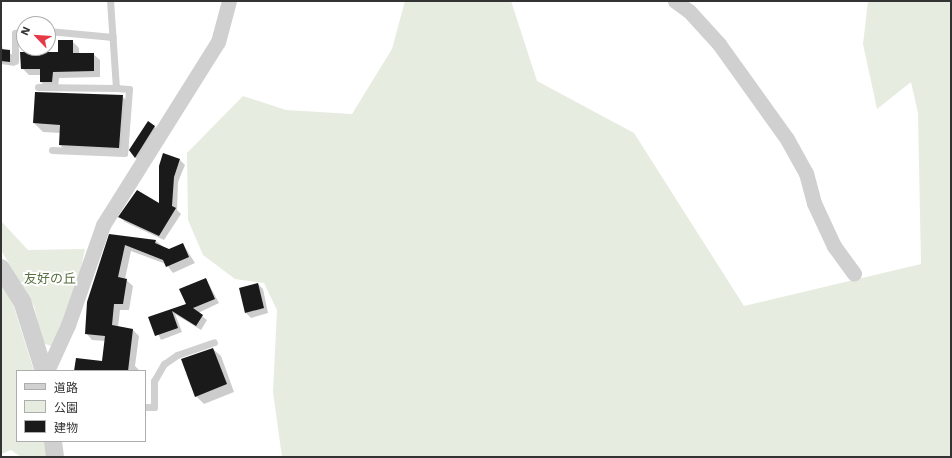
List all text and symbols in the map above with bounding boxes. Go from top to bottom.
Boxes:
north arrow [16,16,56,56]
text: N [18,25,33,38]
park label: 友好の丘 [24,271,76,287]
legend [16,370,146,442]
text: 道路 [54,381,78,395]
text: 公園 [54,401,78,415]
text: 建物 [54,421,78,435]

